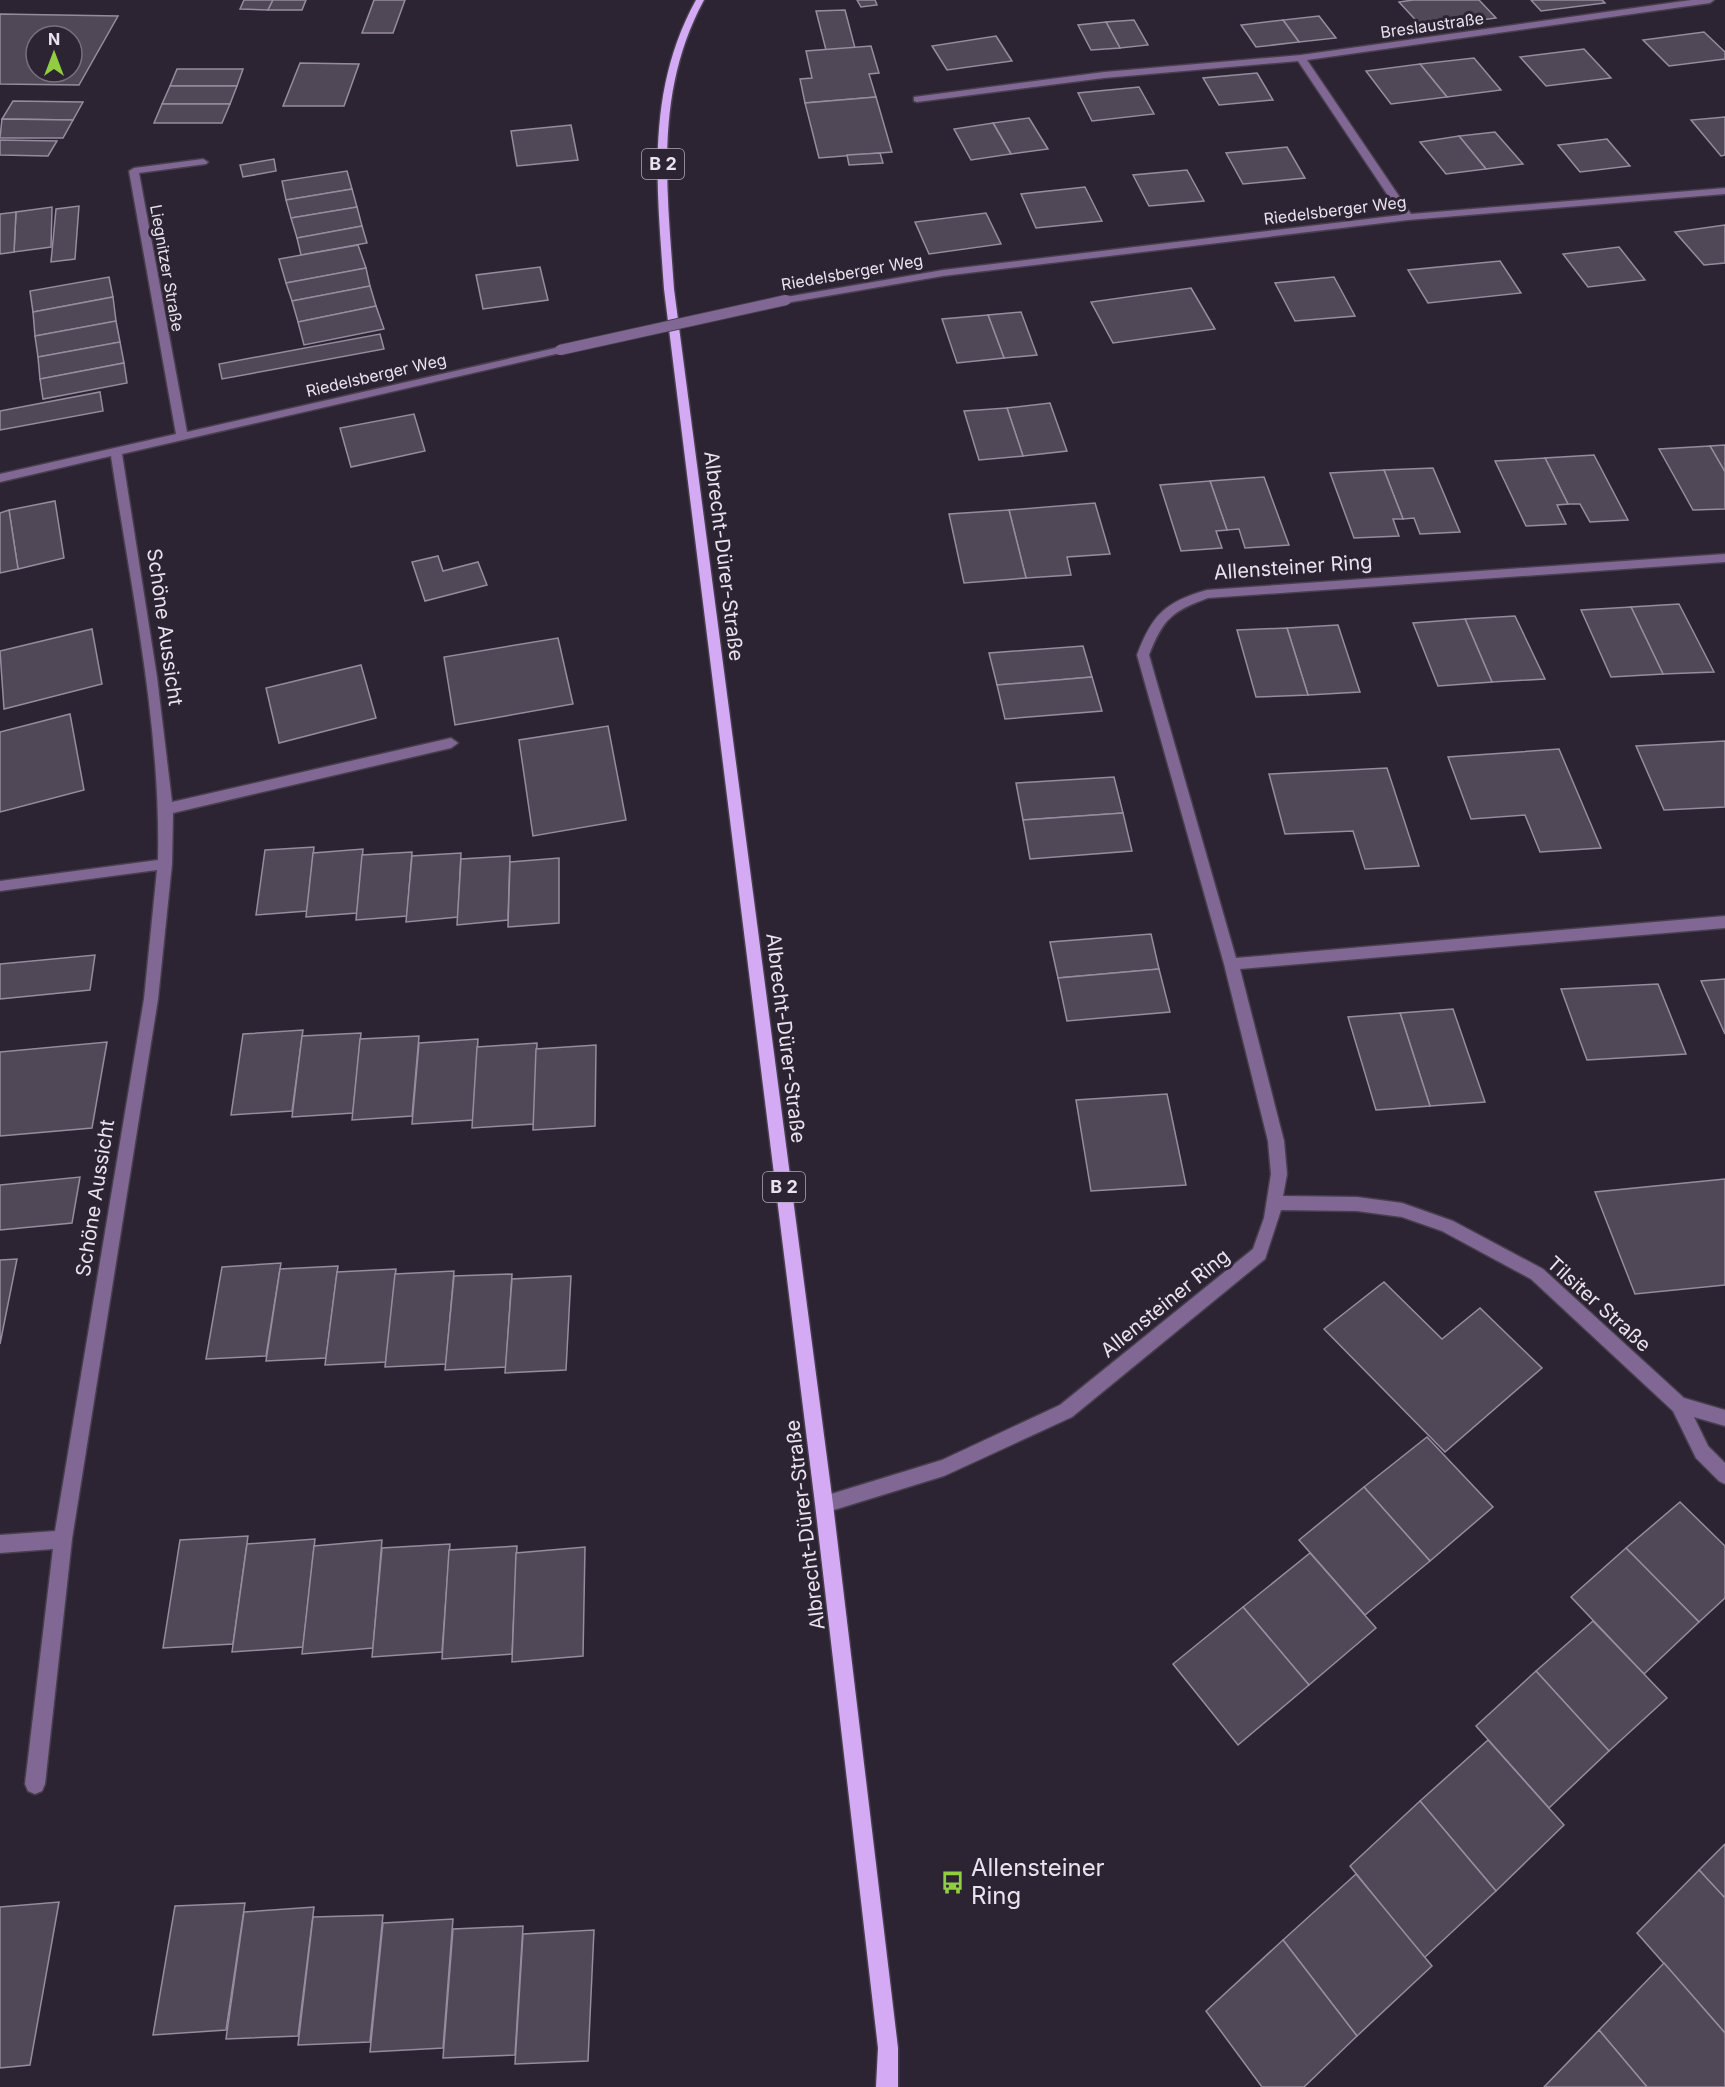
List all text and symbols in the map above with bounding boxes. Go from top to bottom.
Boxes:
street label: Breslaustraße [1379,8,1485,42]
north arrow [24,24,84,84]
text: N [48,29,60,49]
road number: B 2 [642,149,684,179]
street label: Riedelsberger Weg [1263,191,1407,229]
street label: Liegnitzer Straße [146,203,188,333]
street label: Riedelsberger Weg [780,250,924,294]
street label: Riedelsberger Weg [304,349,448,401]
street label: Albrecht-Dürer-Straße [699,450,749,662]
street label: Schöne Aussicht [142,547,188,708]
street label: Allensteiner Ring [1213,549,1373,585]
street label: Albrecht-Dürer-Straße [761,932,811,1144]
street label: Schöne Aussicht [71,1117,119,1278]
road number: B 2 [763,1172,805,1202]
street label: Allensteiner Ring [1096,1244,1234,1362]
street label: Tilsiter Straße [1542,1251,1656,1357]
street label: Albrecht-Dürer-Straße [780,1419,830,1631]
place label: Allensteiner Ring [971,1853,1105,1910]
bus stop icon: Allensteiner Ring [940,1869,966,1895]

